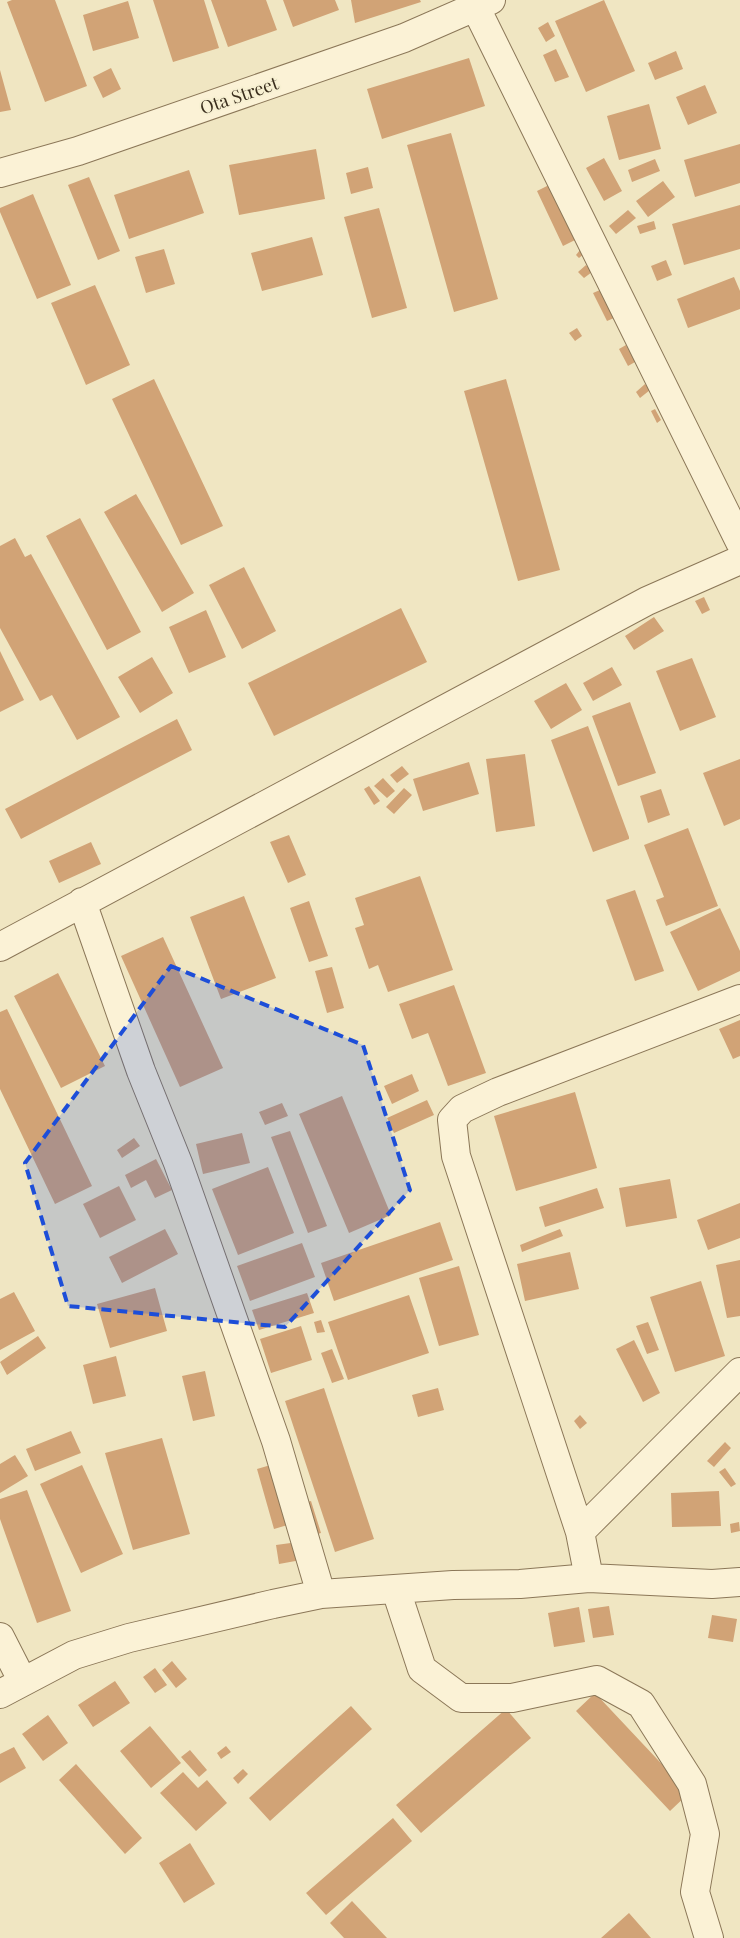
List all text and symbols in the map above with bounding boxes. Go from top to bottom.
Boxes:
street label: Ota Street [197,70,282,120]

